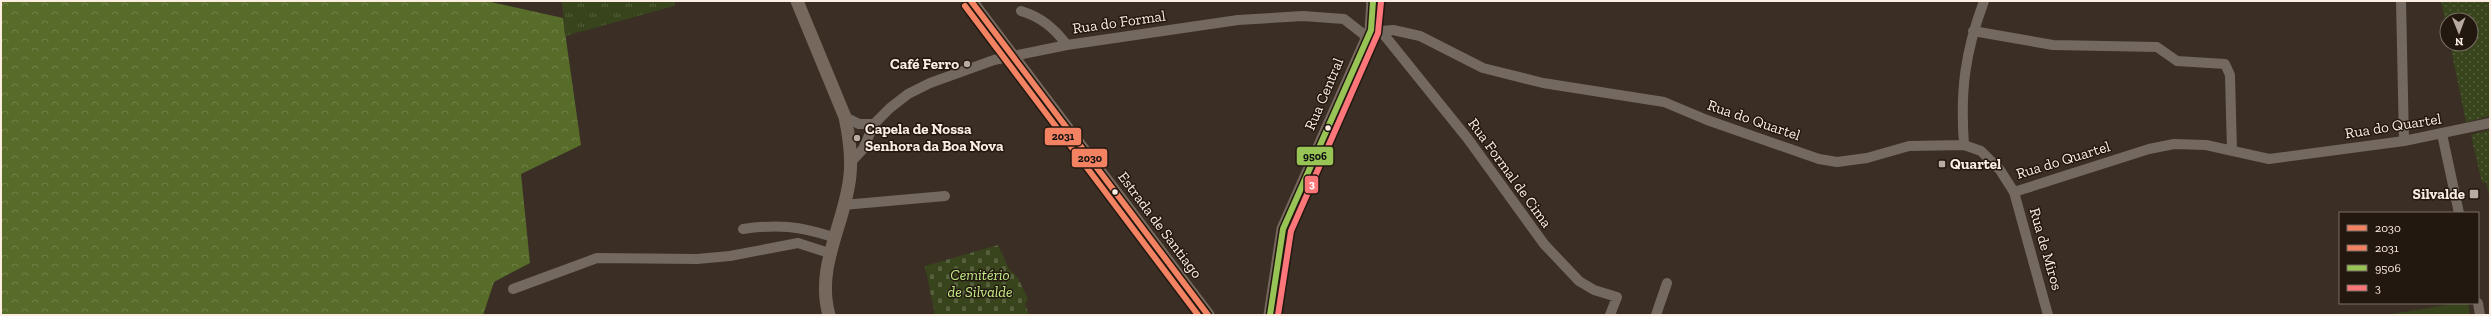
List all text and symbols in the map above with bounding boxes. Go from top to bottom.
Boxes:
street label: Rua do Formal [1071,7,1167,37]
north arrow [2439,12,2479,52]
text: N [2454,35,2463,48]
place label: Café Ferro [890,55,959,73]
street label: Rua Central [1301,55,1347,133]
marker: Café Ferro [962,59,972,69]
street label: Rua do Quartel [1705,96,1803,144]
street label: Rua do Quartel [2344,110,2442,142]
street label: Rua Formal de Cima [1464,115,1556,231]
place label: Capela de Nossa Senhora da Boa Nova [865,120,1004,155]
unlabelled marker [1323,123,1333,133]
line badge: 2031 [1044,127,1082,146]
text: 2031 [1052,130,1075,143]
marker: Capela de Nossa Senhora da Boa Nova [852,133,862,143]
street label: Rua do Quartel [2014,137,2112,183]
line badge: 9506 [1296,146,1334,166]
line badge: 2030 [1071,148,1108,168]
text: 9506 [1303,150,1327,163]
text: 2030 [1078,152,1102,165]
place label: Quartel [1950,155,2001,173]
marker: Quartel [1937,159,1947,169]
street label: Estrada de Santiago [1114,168,1206,282]
line badge: 3 [1304,175,1319,194]
text: 3 [1309,178,1315,191]
place label: Silvalde [2413,185,2465,203]
unlabelled marker [1110,187,1120,197]
marker: Silvalde [2468,188,2480,200]
street label: Rua de Miros [2026,206,2066,292]
legend [2339,212,2479,304]
text: 2030 [2375,221,2401,235]
text: 2031 [2375,241,2399,255]
text: 9506 [2375,261,2401,275]
park label: Cemitério de Silvalde [947,266,1013,301]
text: 3 [2375,281,2381,295]

